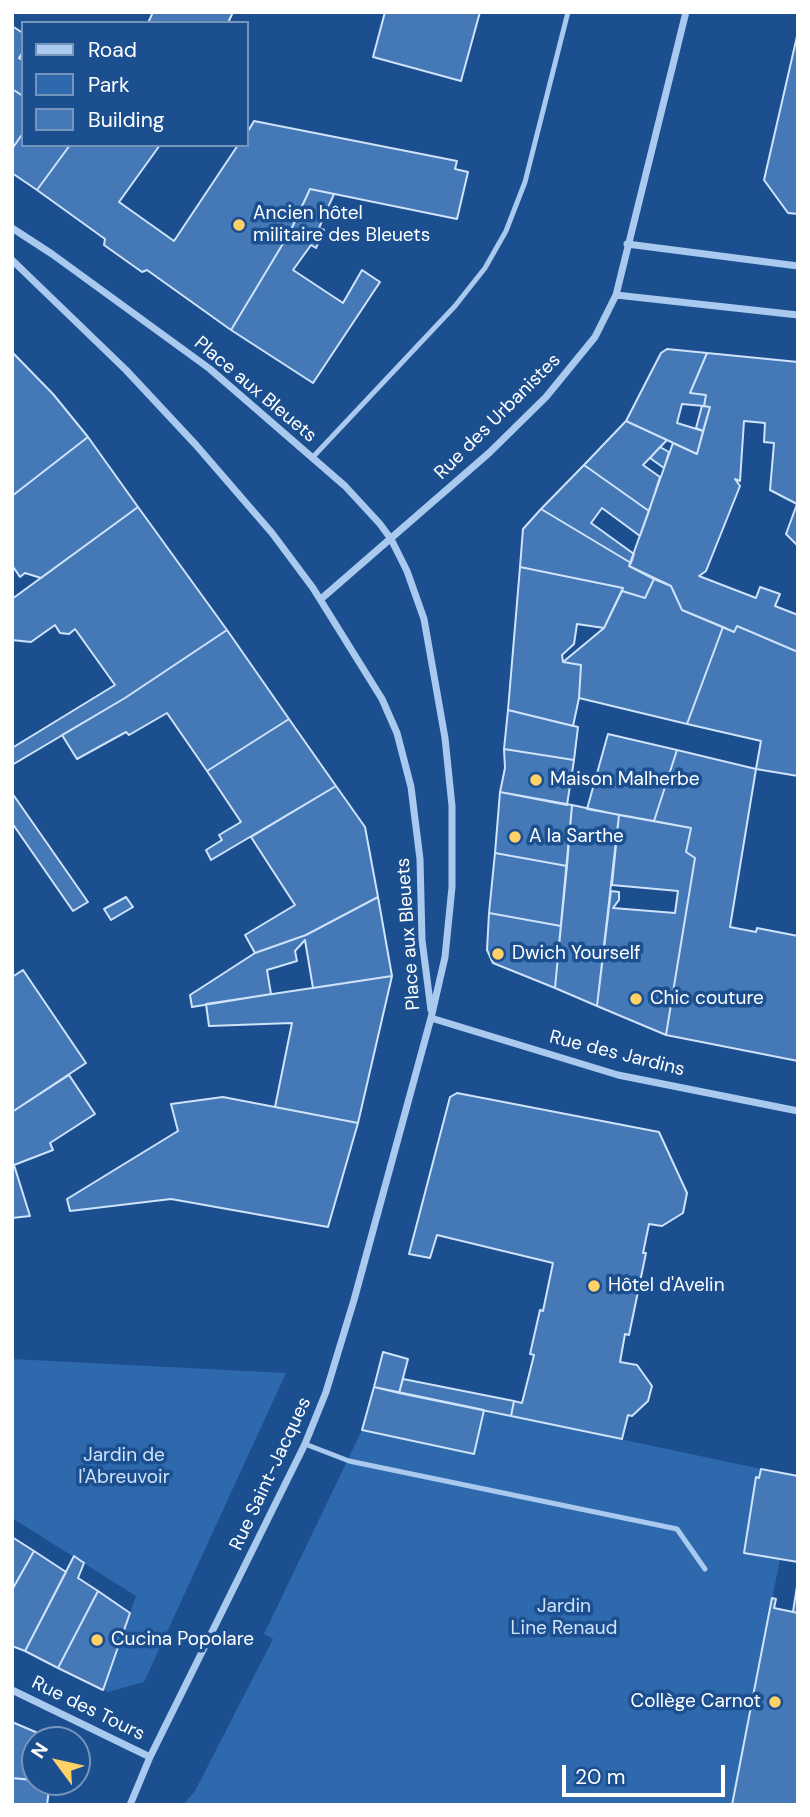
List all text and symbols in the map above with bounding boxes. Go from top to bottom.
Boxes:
legend [21,21,248,147]
text: Road [88,36,137,64]
text: Park [88,71,129,99]
text: Building [88,106,164,134]
place label: Ancien hôtel militaire des Bleuets [253,203,430,247]
marker: Ancien hôtel militaire des Bleuets [231,217,247,233]
street label: Place aux Bleuets [189,332,321,448]
street label: Rue des Urbanistes [430,349,566,485]
place label: Maison Malherbe [550,769,700,791]
marker: Maison Malherbe [528,772,544,788]
place label: A la Sarthe [529,826,624,848]
marker: A la Sarthe [507,829,523,845]
street label: Place aux Bleuets [392,857,426,1011]
place label: Dwich Yourself [512,943,641,965]
marker: Dwich Yourself [490,946,506,962]
place label: Chic couture [650,988,764,1010]
marker: Chic couture [628,991,644,1007]
street label: Rue des Jardins [547,1026,687,1082]
place label: Hôtel d'Avelin [608,1275,725,1297]
marker: Hôtel d'Avelin [586,1278,602,1294]
street label: Rue Saint-Jacques [226,1394,316,1554]
park label: Jardin de l'Abreuvoir [78,1445,170,1489]
park label: Jardin Line Renaud [511,1596,617,1640]
place label: Cucina Popolare [111,1629,254,1651]
marker: Cucina Popolare [89,1632,105,1648]
street label: Rue des Tours [28,1672,148,1746]
place label: Collège Carnot [631,1691,761,1713]
marker: Collège Carnot [767,1694,783,1710]
north arrow [21,1726,91,1796]
text: N [25,1738,54,1763]
scale bar [565,1750,728,1794]
text: 20 m [575,1763,626,1791]

